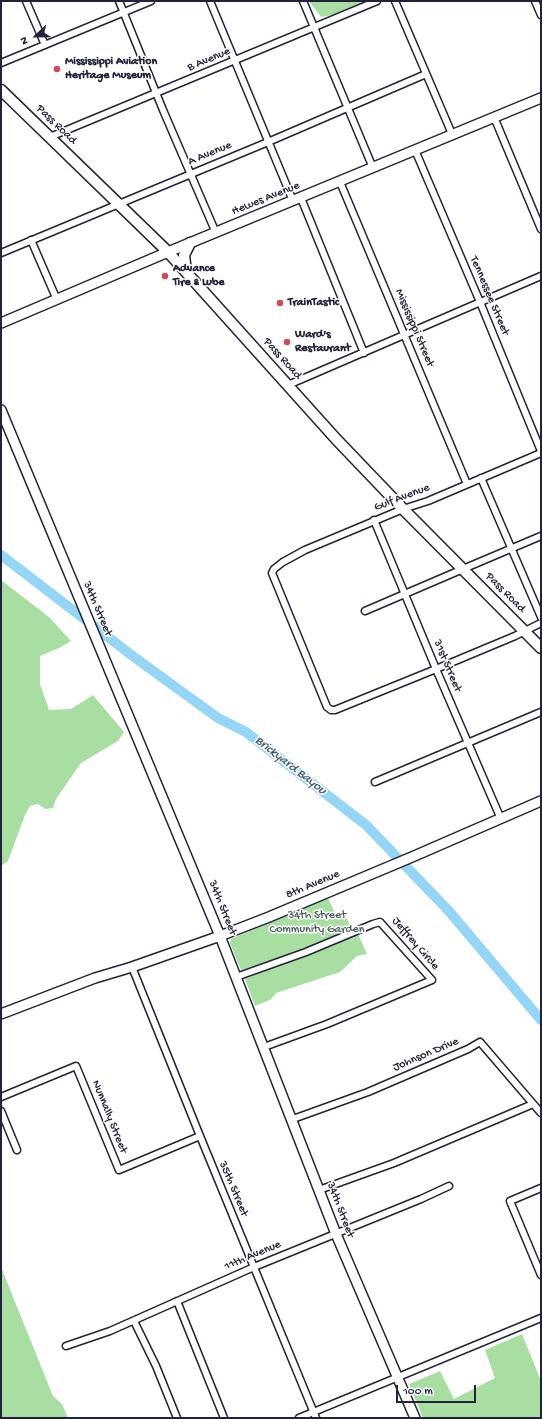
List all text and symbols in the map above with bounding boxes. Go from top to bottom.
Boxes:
north arrow [16,16,56,56]
text: N [18,35,32,46]
street label: B Avenue [185,45,233,75]
place label: Mississippi Aviation Heritage Museum [65,55,157,83]
marker: Mississippi Aviation Heritage Museum [52,64,62,74]
street label: Pass Road [33,102,79,148]
street label: A Avenue [186,138,234,170]
street label: Hewes Avenue [230,179,302,219]
street label: Tennessee Street [466,254,512,338]
place label: Advance Tire & Lube [173,262,224,290]
marker: Advance Tire & Lube [160,271,170,281]
street label: Mississippi Street [391,287,437,369]
place label: TrainTastic [288,296,339,310]
marker: TrainTastic [275,298,285,308]
place label: Ward's Restaurant [295,328,351,356]
street label: Pass Road [260,335,304,383]
marker: Ward's Restaurant [282,337,292,347]
street label: Gulf Avenue [372,481,432,515]
street label: Pass Road [482,570,528,616]
street label: 34th Street [79,579,115,639]
street label: 31st Street [430,638,464,694]
water label: Brickyard Bayou [251,733,329,799]
street label: 8th Avenue [284,867,342,903]
street label: 34th Street [204,878,240,938]
park label: 34th Street Community Garden [270,909,364,937]
street label: Jeffrey Circle [388,915,442,973]
street label: Johnson Drive [391,1035,461,1075]
street label: Nunnally Street [88,1078,130,1156]
street label: 35th Street [215,1159,251,1219]
street label: 34th Street [323,1180,357,1240]
street label: 11th Avenue [223,1238,283,1274]
scale bar [398,1377,478,1403]
text: 100 m [403,1385,433,1399]

